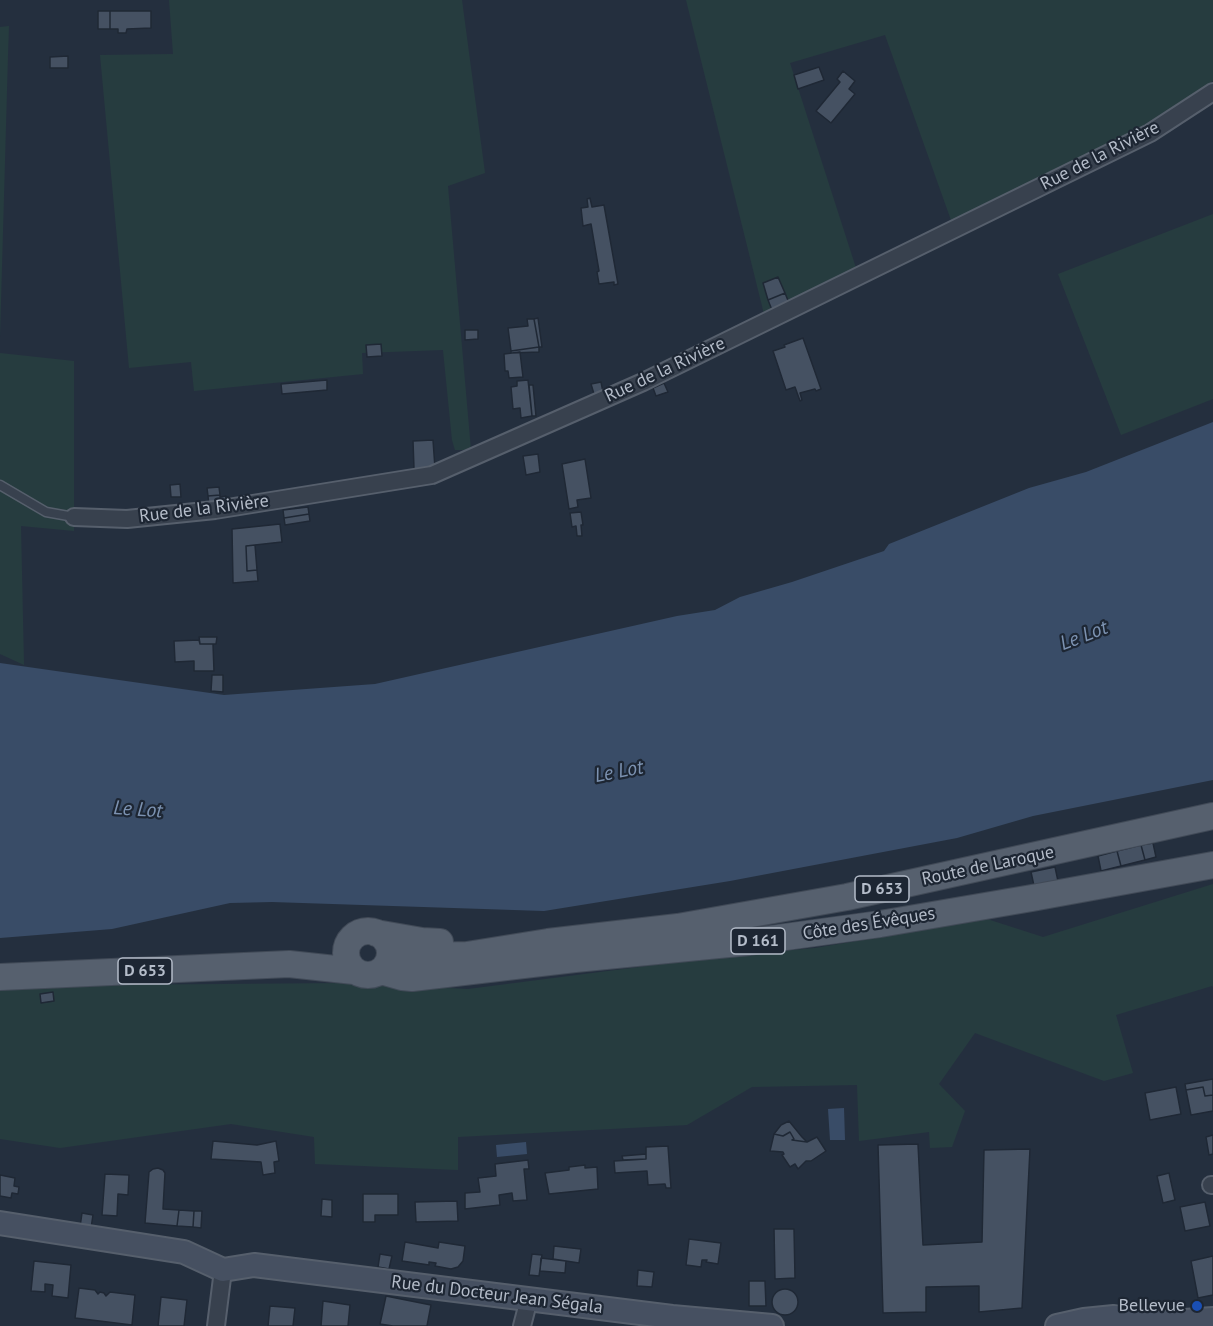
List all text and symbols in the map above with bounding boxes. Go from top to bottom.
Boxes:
street label: Rue de la Rivière [1037,117,1163,195]
street label: Rue de la Rivière [601,333,729,407]
street label: Rue de la Rivière [138,490,270,528]
water label: Le Lot [1057,616,1111,656]
water label: Le Lot [593,756,645,788]
water label: Le Lot [113,796,163,824]
street label: Route de Laroque [920,841,1056,891]
road number: D 653 [855,876,909,902]
street label: Côte des Évêques [801,903,937,945]
road number: D 161 [731,928,785,954]
road number: D 653 [118,958,172,984]
street label: Rue du Docteur Jean Ségala [390,1271,604,1319]
place label: Bellevue [1119,1295,1185,1317]
marker: Bellevue [1190,1299,1204,1313]

